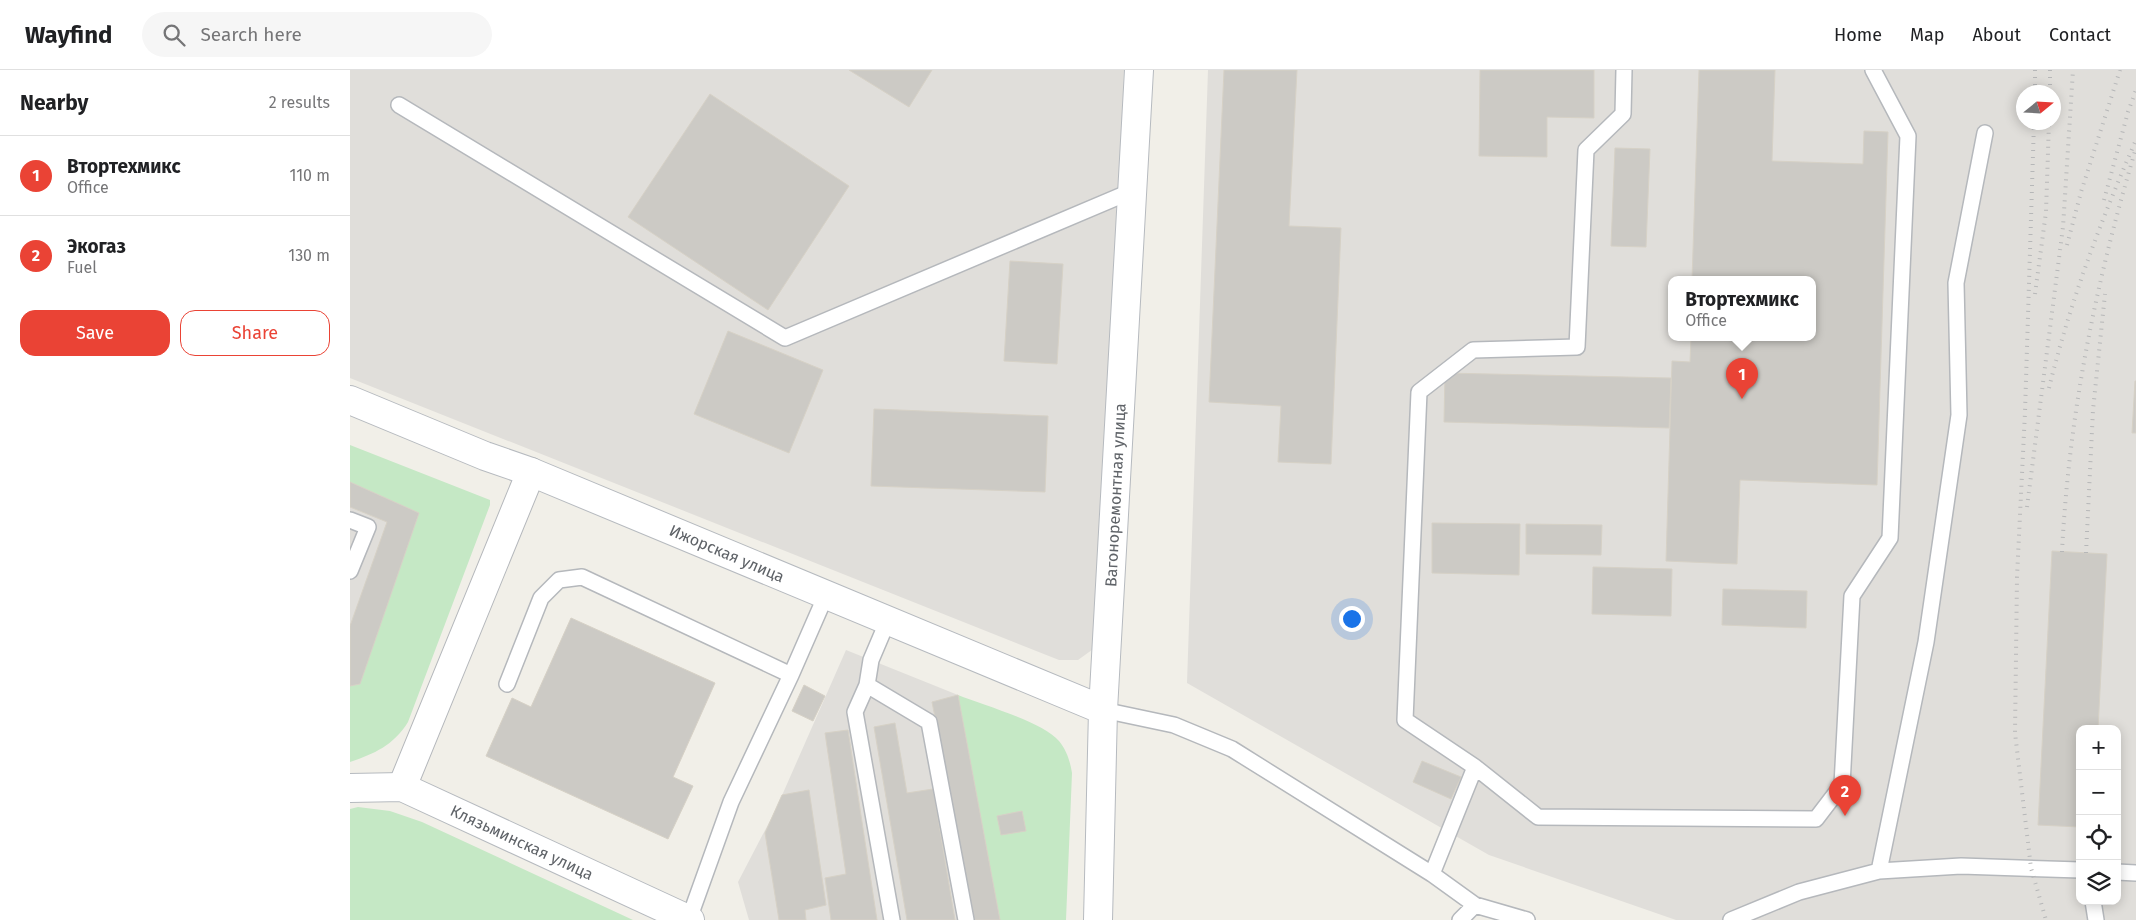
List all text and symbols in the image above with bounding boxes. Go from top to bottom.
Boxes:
search box [142,12,492,57]
text: Wayfind [25,21,112,49]
icon: search [160,21,188,49]
text: Search here [200,23,302,46]
text: Home [1834,24,1882,46]
text: Map [1910,24,1944,46]
text: About [1972,24,2021,46]
text: Contact [2049,24,2111,46]
north arrow [2016,85,2061,130]
text: Nearby [20,90,88,116]
text: 2 results [269,93,330,112]
text: Втортехмикс [67,155,181,178]
text: 1 [32,166,40,185]
text: 110 m [289,166,330,185]
text: Office [67,178,109,197]
text: Экогаз [67,235,126,258]
text: 2 [32,246,40,265]
text: 130 m [288,246,330,265]
text: Fuel [67,258,97,277]
popup [1668,276,1816,341]
text: Втортехмикс [1685,288,1799,311]
button: Save [20,310,170,356]
button: Share [180,310,330,356]
text: Office [1685,311,1727,330]
pin: 1 [1726,358,1758,399]
street label: Вагоноремонтная улица [1101,403,1130,587]
street label: Ижорская улица [666,521,787,586]
your location [1339,606,1365,632]
map controls [2076,725,2121,905]
button: + [2076,725,2121,770]
button: − [2076,770,2121,815]
pin: 2 [1829,775,1861,816]
street label: Клязьминская улица [447,801,596,884]
button: locate [2076,815,2121,860]
button: layers [2076,860,2121,905]

